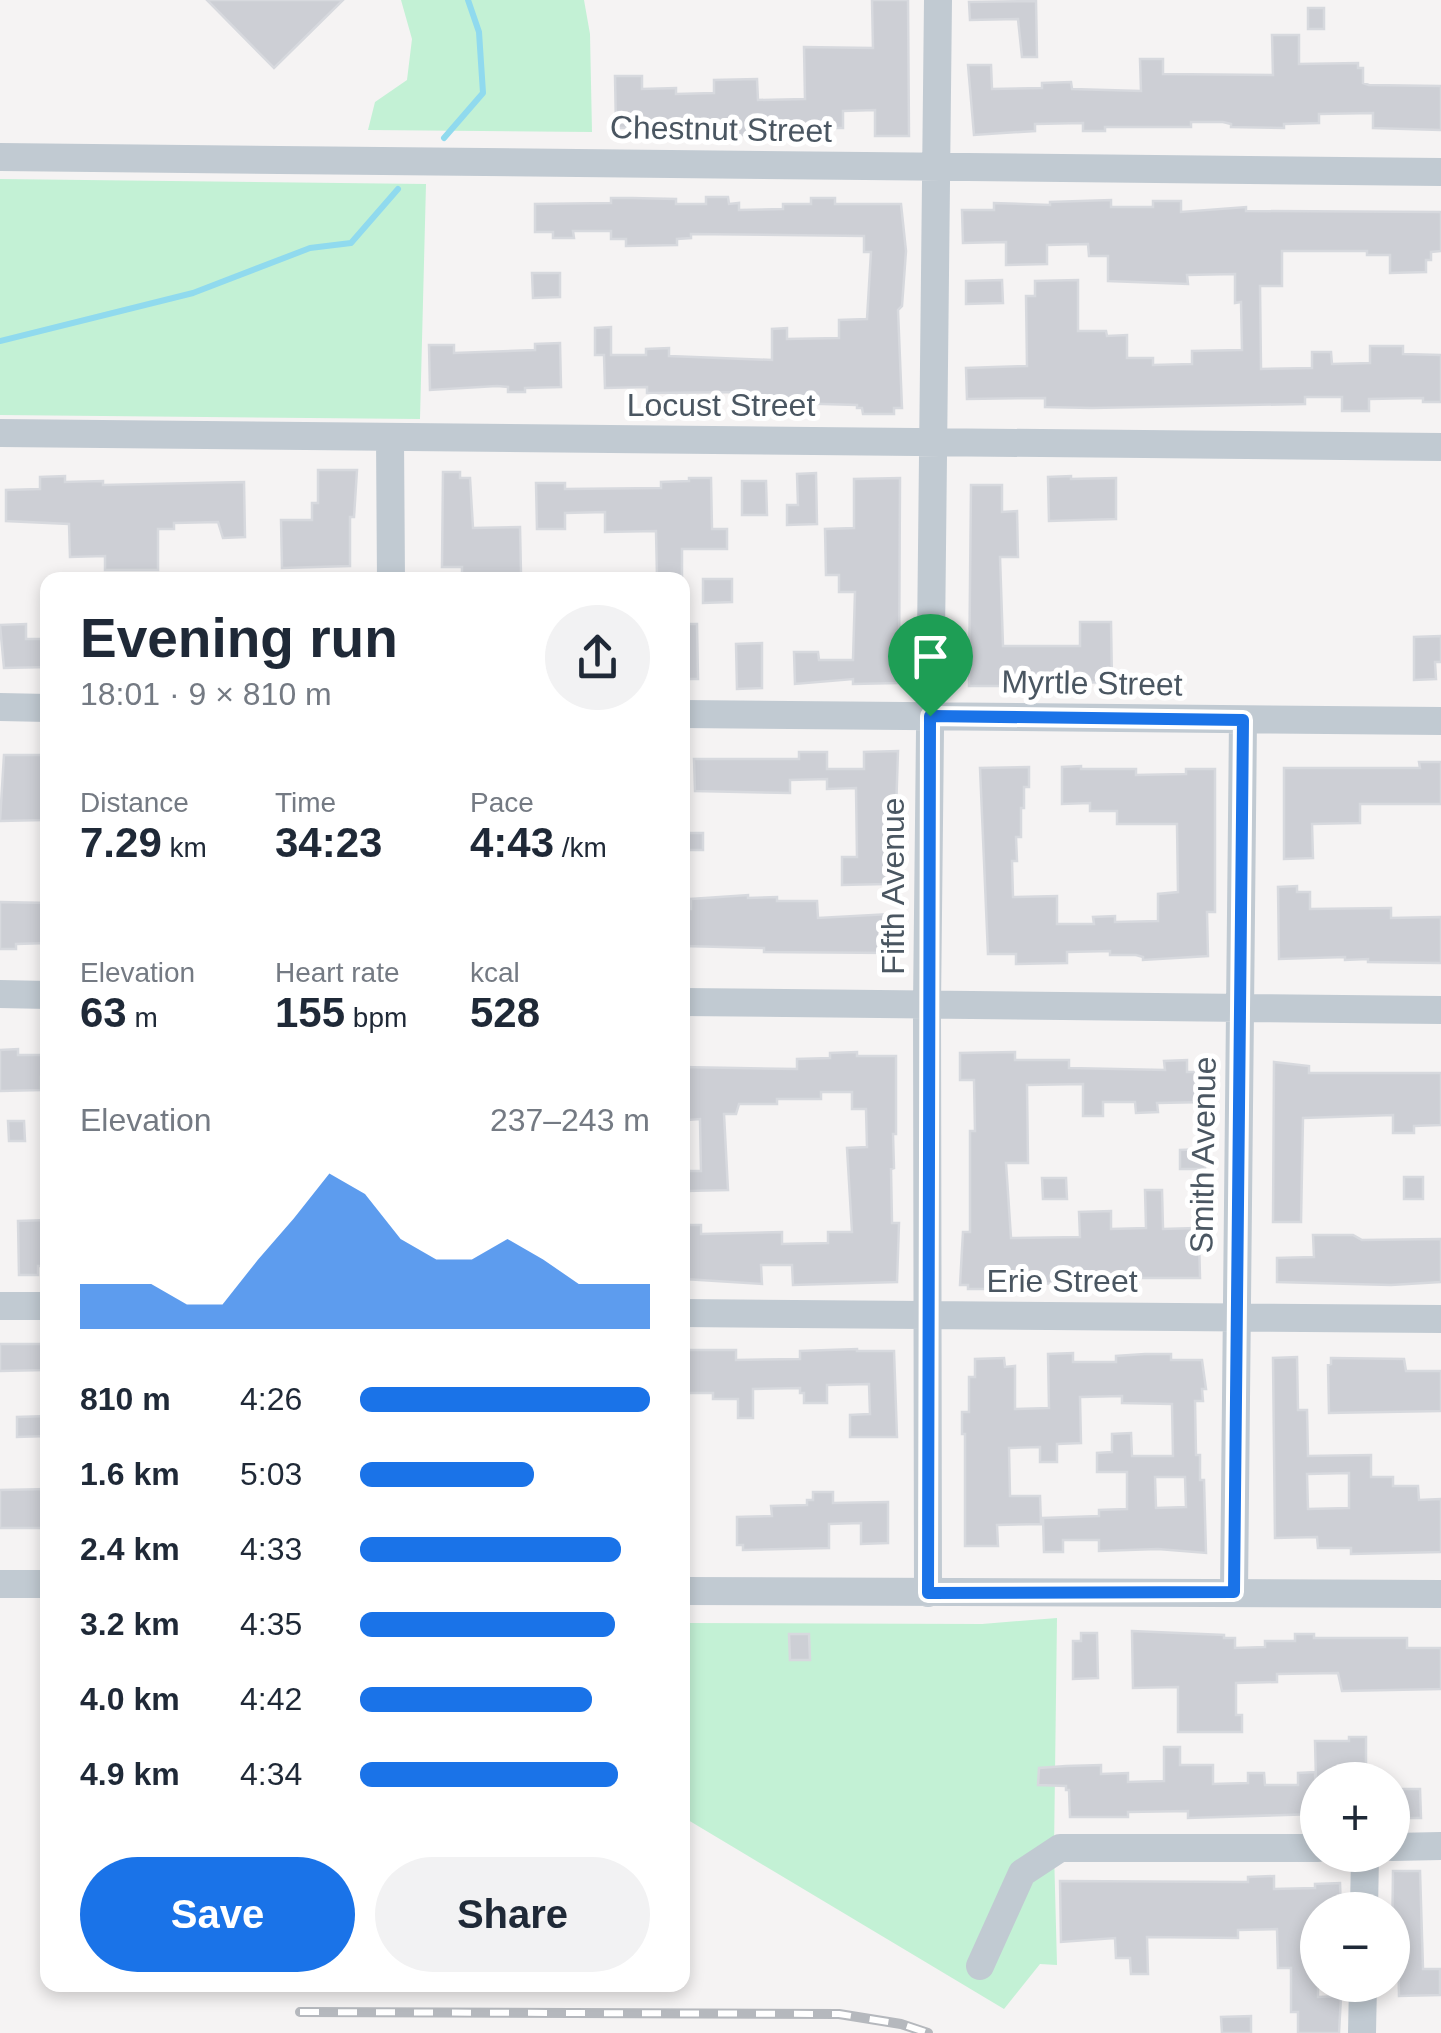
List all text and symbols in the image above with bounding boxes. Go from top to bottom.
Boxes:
street label: Chestnut Street [610,109,833,149]
street label: Locust Street [627,387,815,423]
button: share [545,605,650,710]
text: Evening run [80,607,398,669]
pin [888,614,973,717]
icon: arrive [903,629,958,684]
street label: Myrtle Street [1001,663,1183,703]
text: 18:01 · 9 × 810 m [80,676,332,712]
text: Distance [80,787,189,818]
text: Time [275,787,336,818]
text: Pace [470,787,534,818]
street label: Fifth Avenue [875,797,911,975]
text: 7.29 [80,819,162,866]
text: 34:23 [275,819,382,866]
text: 4:43 [470,819,554,866]
text: km [162,832,207,863]
text: /km [554,832,607,863]
text: Elevation [80,957,195,988]
text: Heart rate [275,957,400,988]
text: kcal [470,957,520,988]
text: 63 [80,989,127,1036]
text: 155 [275,989,345,1036]
text: 528 [470,989,540,1036]
text: m [127,1002,158,1033]
text: bpm [345,1002,407,1033]
street label: Smith Avenue [1183,1056,1223,1254]
text: Elevation [80,1102,212,1138]
text: 237–243 m [490,1102,650,1138]
street label: Erie Street [986,1263,1138,1299]
text: 810 m [80,1381,171,1417]
text: 4:26 [240,1381,302,1417]
text: 1.6 km [80,1456,180,1492]
text: 5:03 [240,1456,302,1492]
text: 2.4 km [80,1531,180,1567]
text: 4:33 [240,1531,302,1567]
text: 3.2 km [80,1606,180,1642]
text: 4:35 [240,1606,302,1642]
text: 4.0 km [80,1681,180,1717]
text: 4:42 [240,1681,302,1717]
text: 4.9 km [80,1756,180,1792]
text: 4:34 [240,1756,302,1792]
map controls [1300,1762,1410,2002]
button: + [1300,1762,1410,1872]
button: Save [80,1857,355,1972]
button: Share [375,1857,650,1972]
button: − [1300,1892,1410,2002]

